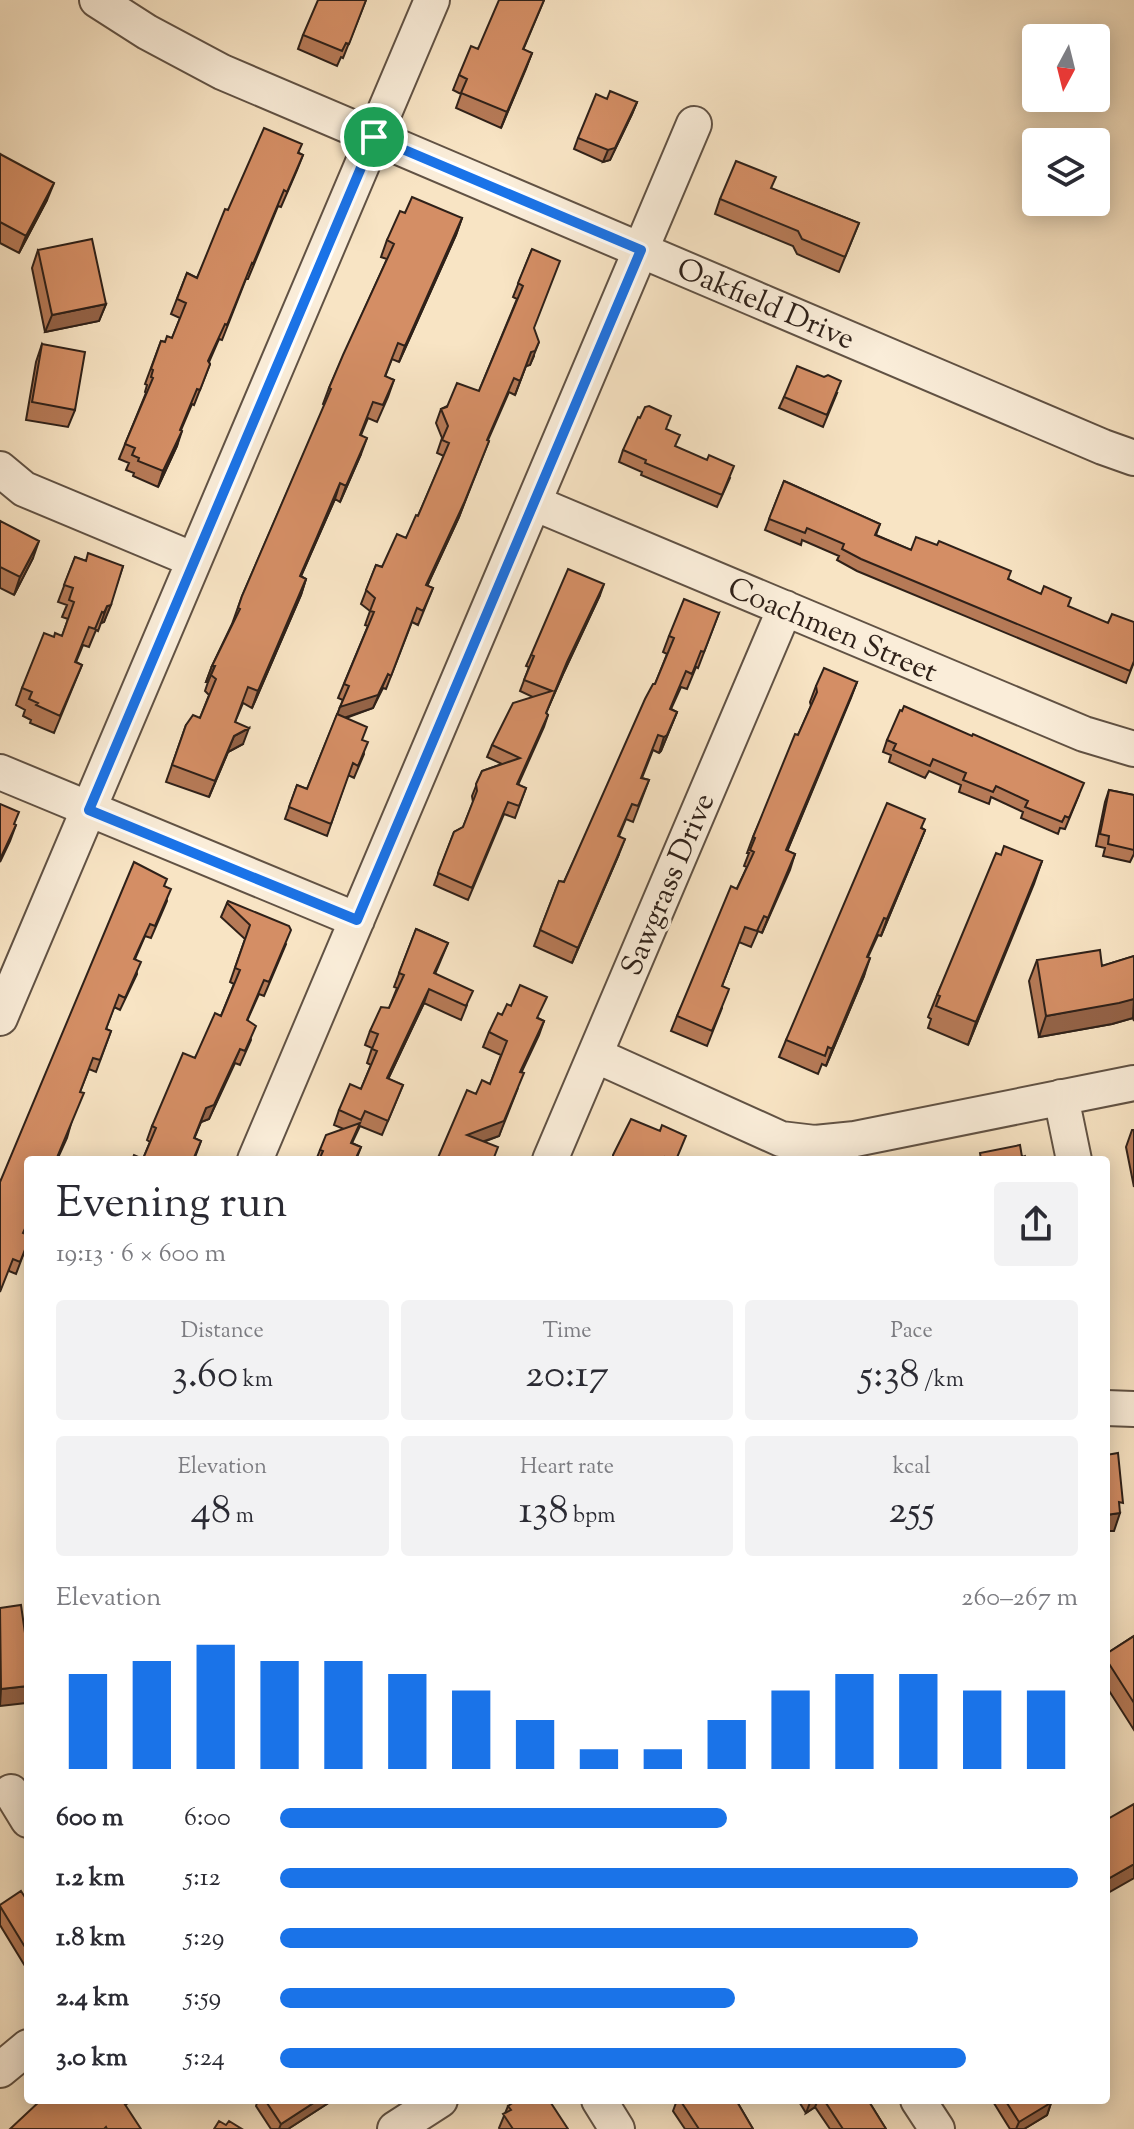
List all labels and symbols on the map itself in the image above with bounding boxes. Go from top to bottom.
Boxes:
north arrow [1022,24,1110,112]
pin [340,103,408,171]
street label: Oakfield Drive [669,248,861,362]
street label: Coachmen Street [720,568,944,695]
street label: Sawgrass Drive [611,787,727,983]

